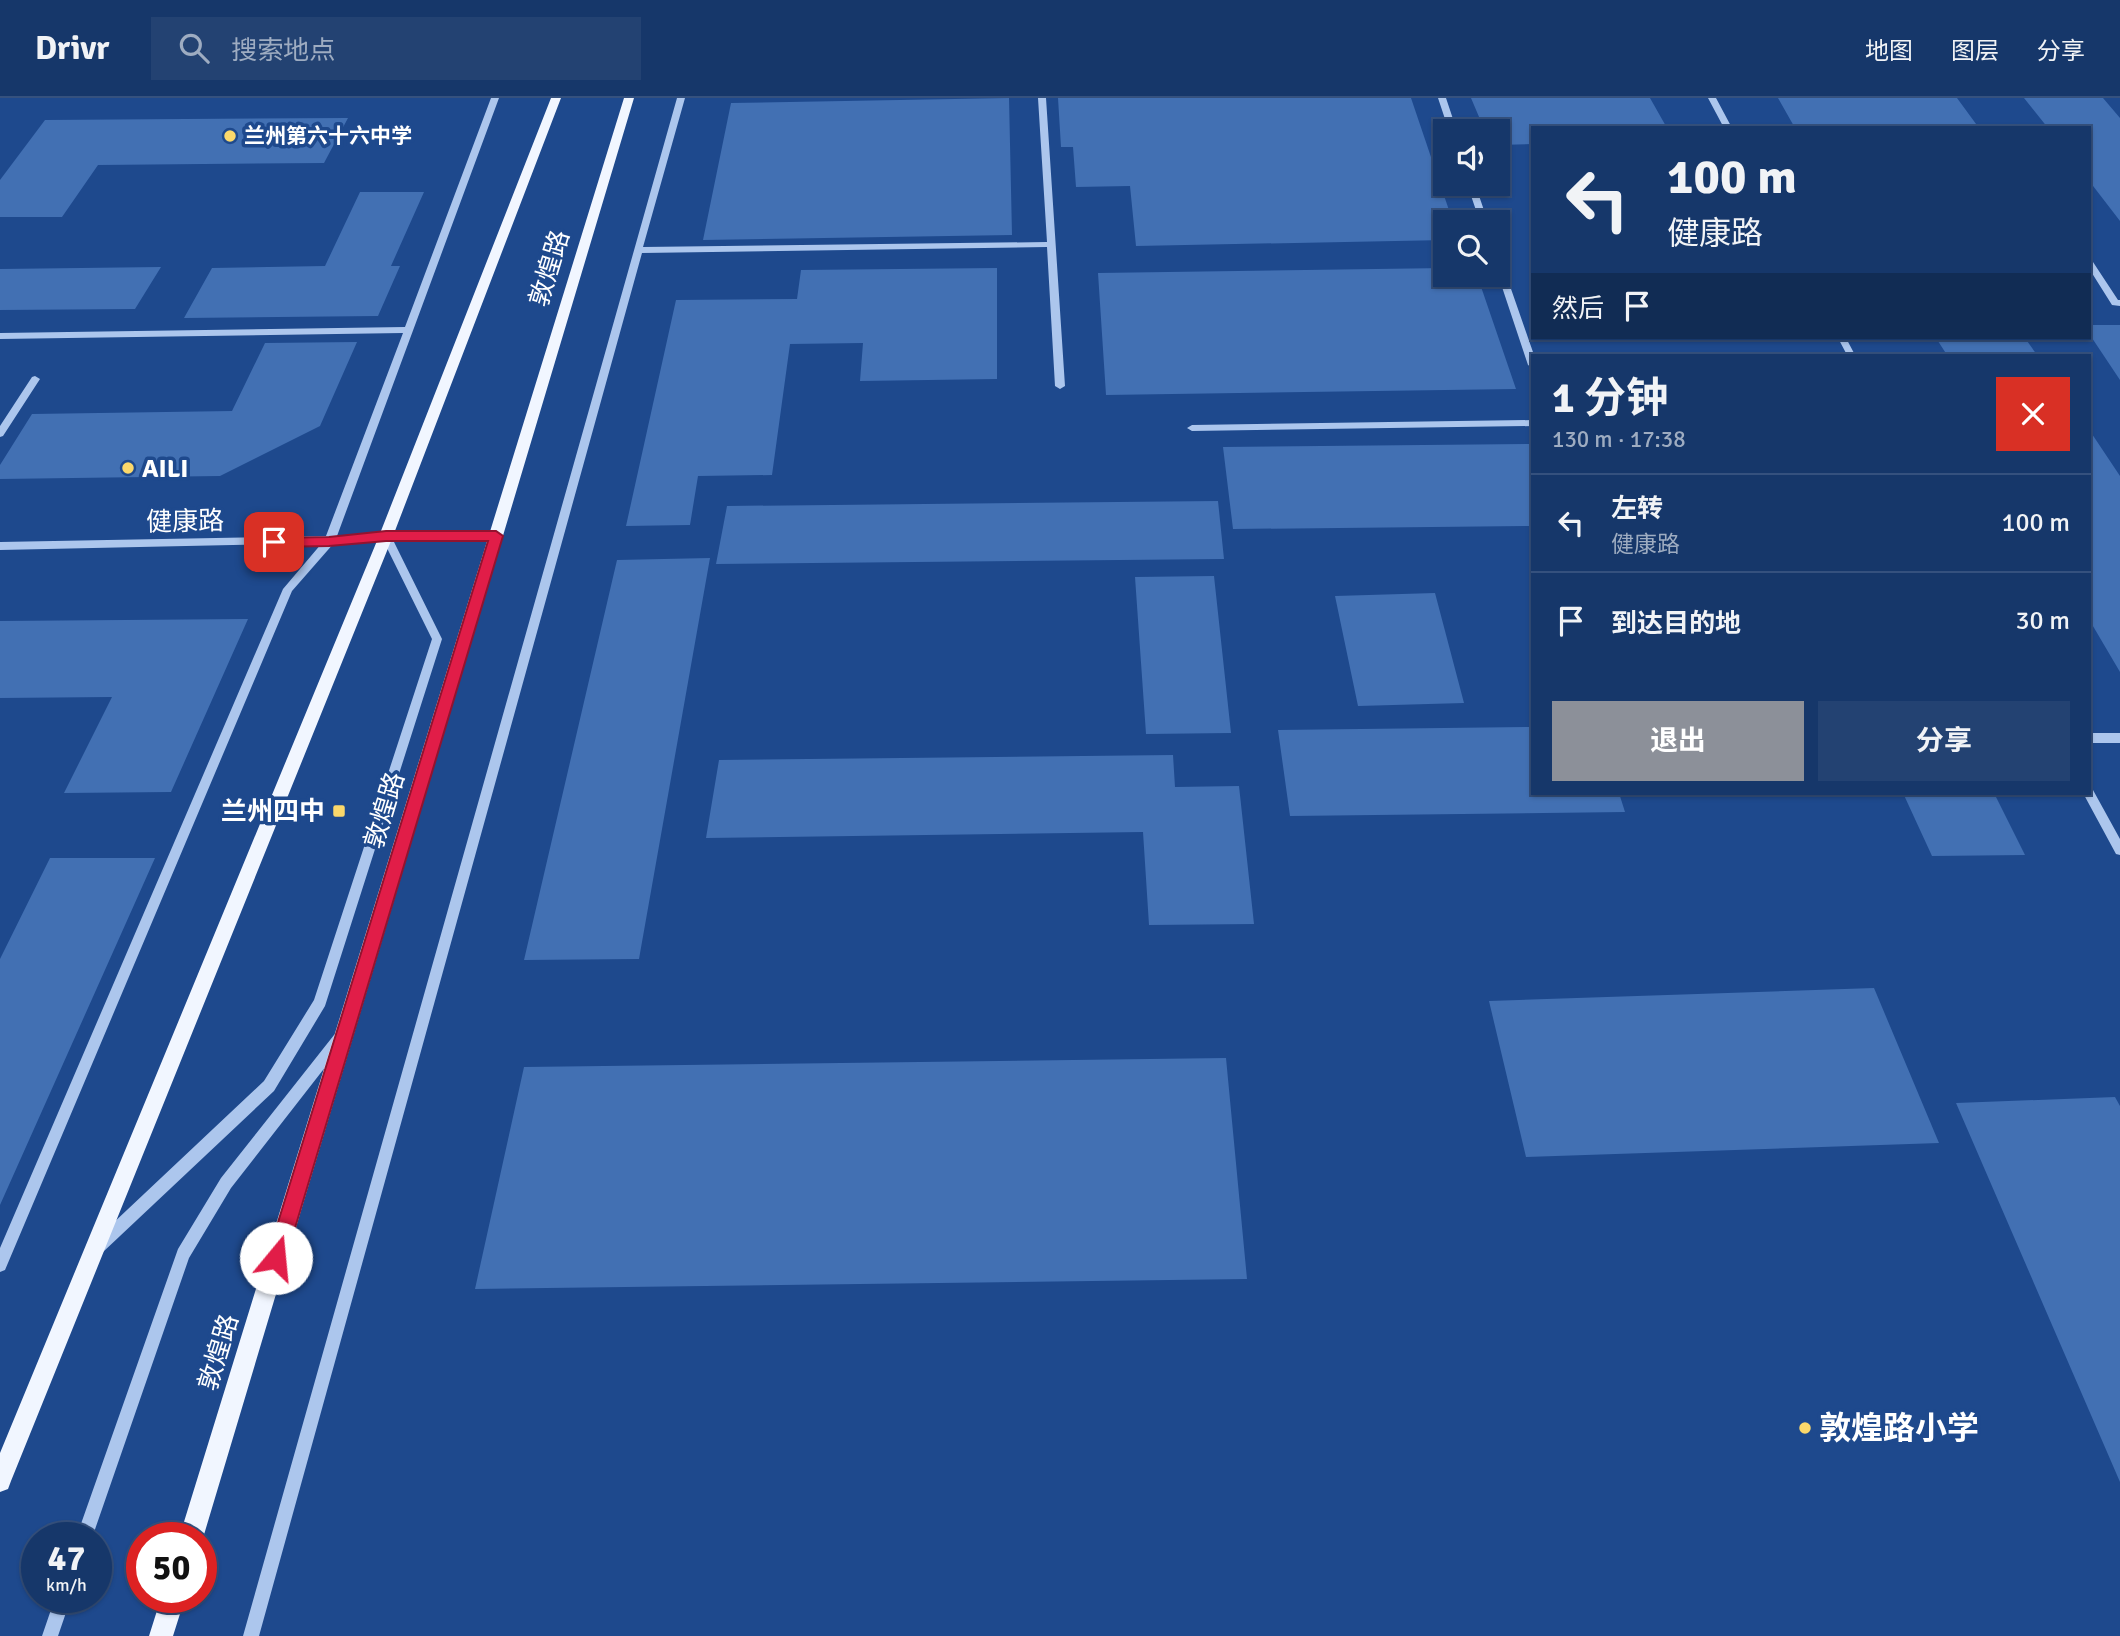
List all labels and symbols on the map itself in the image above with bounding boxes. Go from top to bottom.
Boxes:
place label: 兰州第六十六中学 [244,123,412,149]
marker: 兰州第六十六中学 [222,128,238,144]
street label: 敦煌路 [523,226,577,310]
place label: AILI [142,453,189,485]
marker: AILI [120,460,136,476]
street label: 健康路 [146,505,224,539]
pin [244,512,304,572]
street label: 敦煌路 [358,768,412,852]
place label: 兰州四中 [221,796,325,828]
marker: 兰州四中 [331,803,347,819]
position arrow [239,1221,313,1295]
street label: 敦煌路 [192,1310,246,1394]
place label: 敦煌路小学 [1819,1409,1979,1448]
marker: 敦煌路小学 [1797,1420,1813,1436]
speed limit sign: 50 [126,1522,217,1613]

